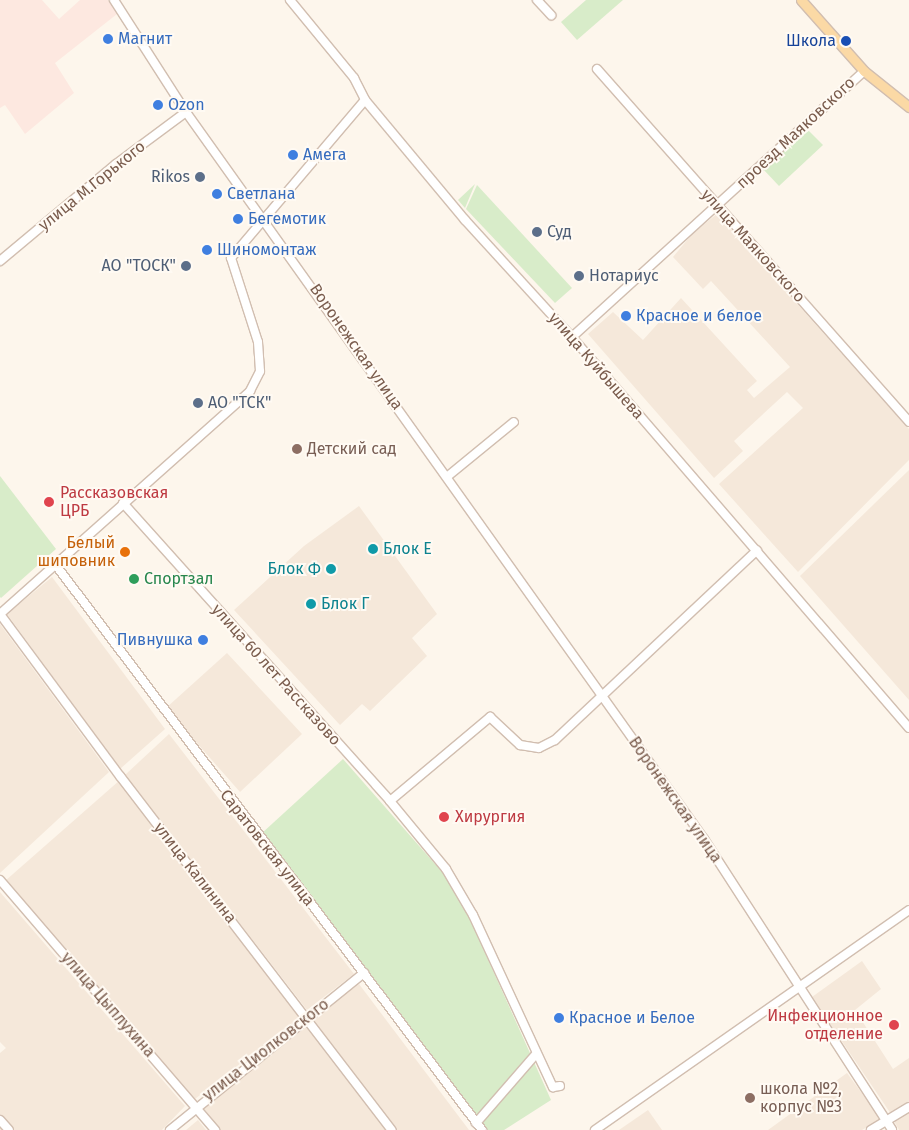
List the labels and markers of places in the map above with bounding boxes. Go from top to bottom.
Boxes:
place label: Магнит [118,29,172,49]
place label: Школа [786,31,836,51]
marker: Магнит [102,33,114,45]
marker: Школа [840,35,852,47]
place label: Ozon [168,95,205,115]
marker: Ozon [152,99,164,111]
place label: Амега [303,145,347,165]
marker: Амега [287,149,299,161]
place label: Rikos [151,167,190,187]
marker: Rikos [194,171,206,183]
place label: Светлана [227,184,296,204]
marker: Светлана [211,188,223,200]
place label: Бегемотик [248,209,326,229]
marker: Бегемотик [232,213,244,225]
place label: Суд [547,222,572,242]
marker: Суд [531,226,543,238]
place label: Шиномонтаж [217,240,317,260]
marker: Шиномонтаж [201,244,213,256]
place label: АО "ТОСК" [102,256,176,276]
marker: АО "ТОСК" [180,260,192,272]
place label: Нотариус [589,266,659,286]
marker: Нотариус [573,270,585,282]
place label: Красное и белое [636,306,762,326]
marker: Красное и белое [620,310,632,322]
place label: АО "ТСК" [208,393,271,413]
marker: АО "ТСК" [192,397,204,409]
place label: Детский сад [307,439,396,459]
marker: Детский сад [291,443,303,455]
place label: Рассказовская ЦРБ [60,483,168,521]
marker: Рассказовская ЦРБ [42,495,56,509]
place label: Белый шиповник [37,533,115,571]
place label: Блок Е [383,539,432,559]
marker: Блок Е [367,543,379,555]
marker: Белый шиповник [119,546,131,558]
place label: Блок Ф [268,559,321,579]
marker: Блок Ф [325,563,337,575]
place label: Спортзал [144,569,214,589]
marker: Спортзал [128,573,140,585]
place label: Блок Г [321,594,369,614]
marker: Блок Г [305,598,317,610]
place label: Пивнушка [117,630,193,650]
marker: Пивнушка [197,634,209,646]
place label: Хирургия [455,807,525,827]
marker: Хирургия [437,810,451,824]
place label: Инфекционное отделение [767,1006,883,1044]
place label: Красное и Белое [569,1008,695,1028]
marker: Красное и Белое [553,1012,565,1024]
marker: Инфекционное отделение [887,1018,901,1032]
place label: школа №2, корпус №3 [760,1079,842,1117]
marker: школа №2, корпус №3 [744,1092,756,1104]

